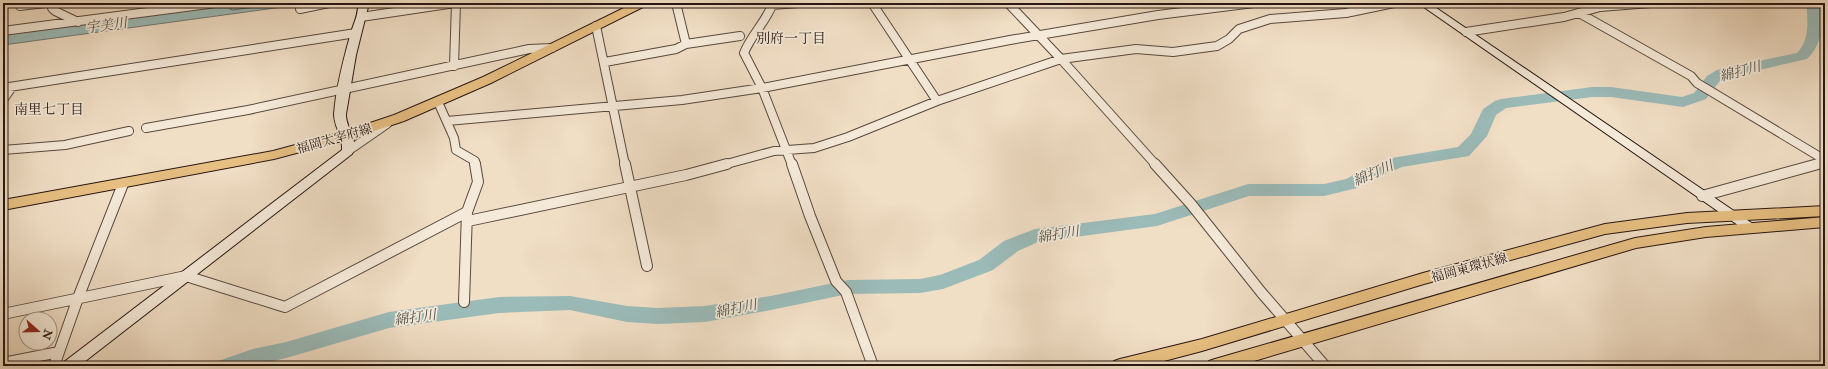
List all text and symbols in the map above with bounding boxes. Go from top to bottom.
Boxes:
water label: 宇美川 [84,14,130,37]
district label: 別府一丁目 [756,30,826,47]
water label: 綿打川 [1718,57,1765,85]
district label: 南里七丁目 [14,101,84,118]
street label: 福岡太宰府線 [295,121,374,157]
water label: 綿打川 [1351,156,1398,190]
water label: 綿打川 [1036,223,1082,246]
street label: 福岡東環状線 [1430,250,1509,286]
water label: 綿打川 [714,296,760,321]
water label: 綿打川 [393,306,439,329]
north arrow [18,311,58,351]
text: N [39,326,55,342]

